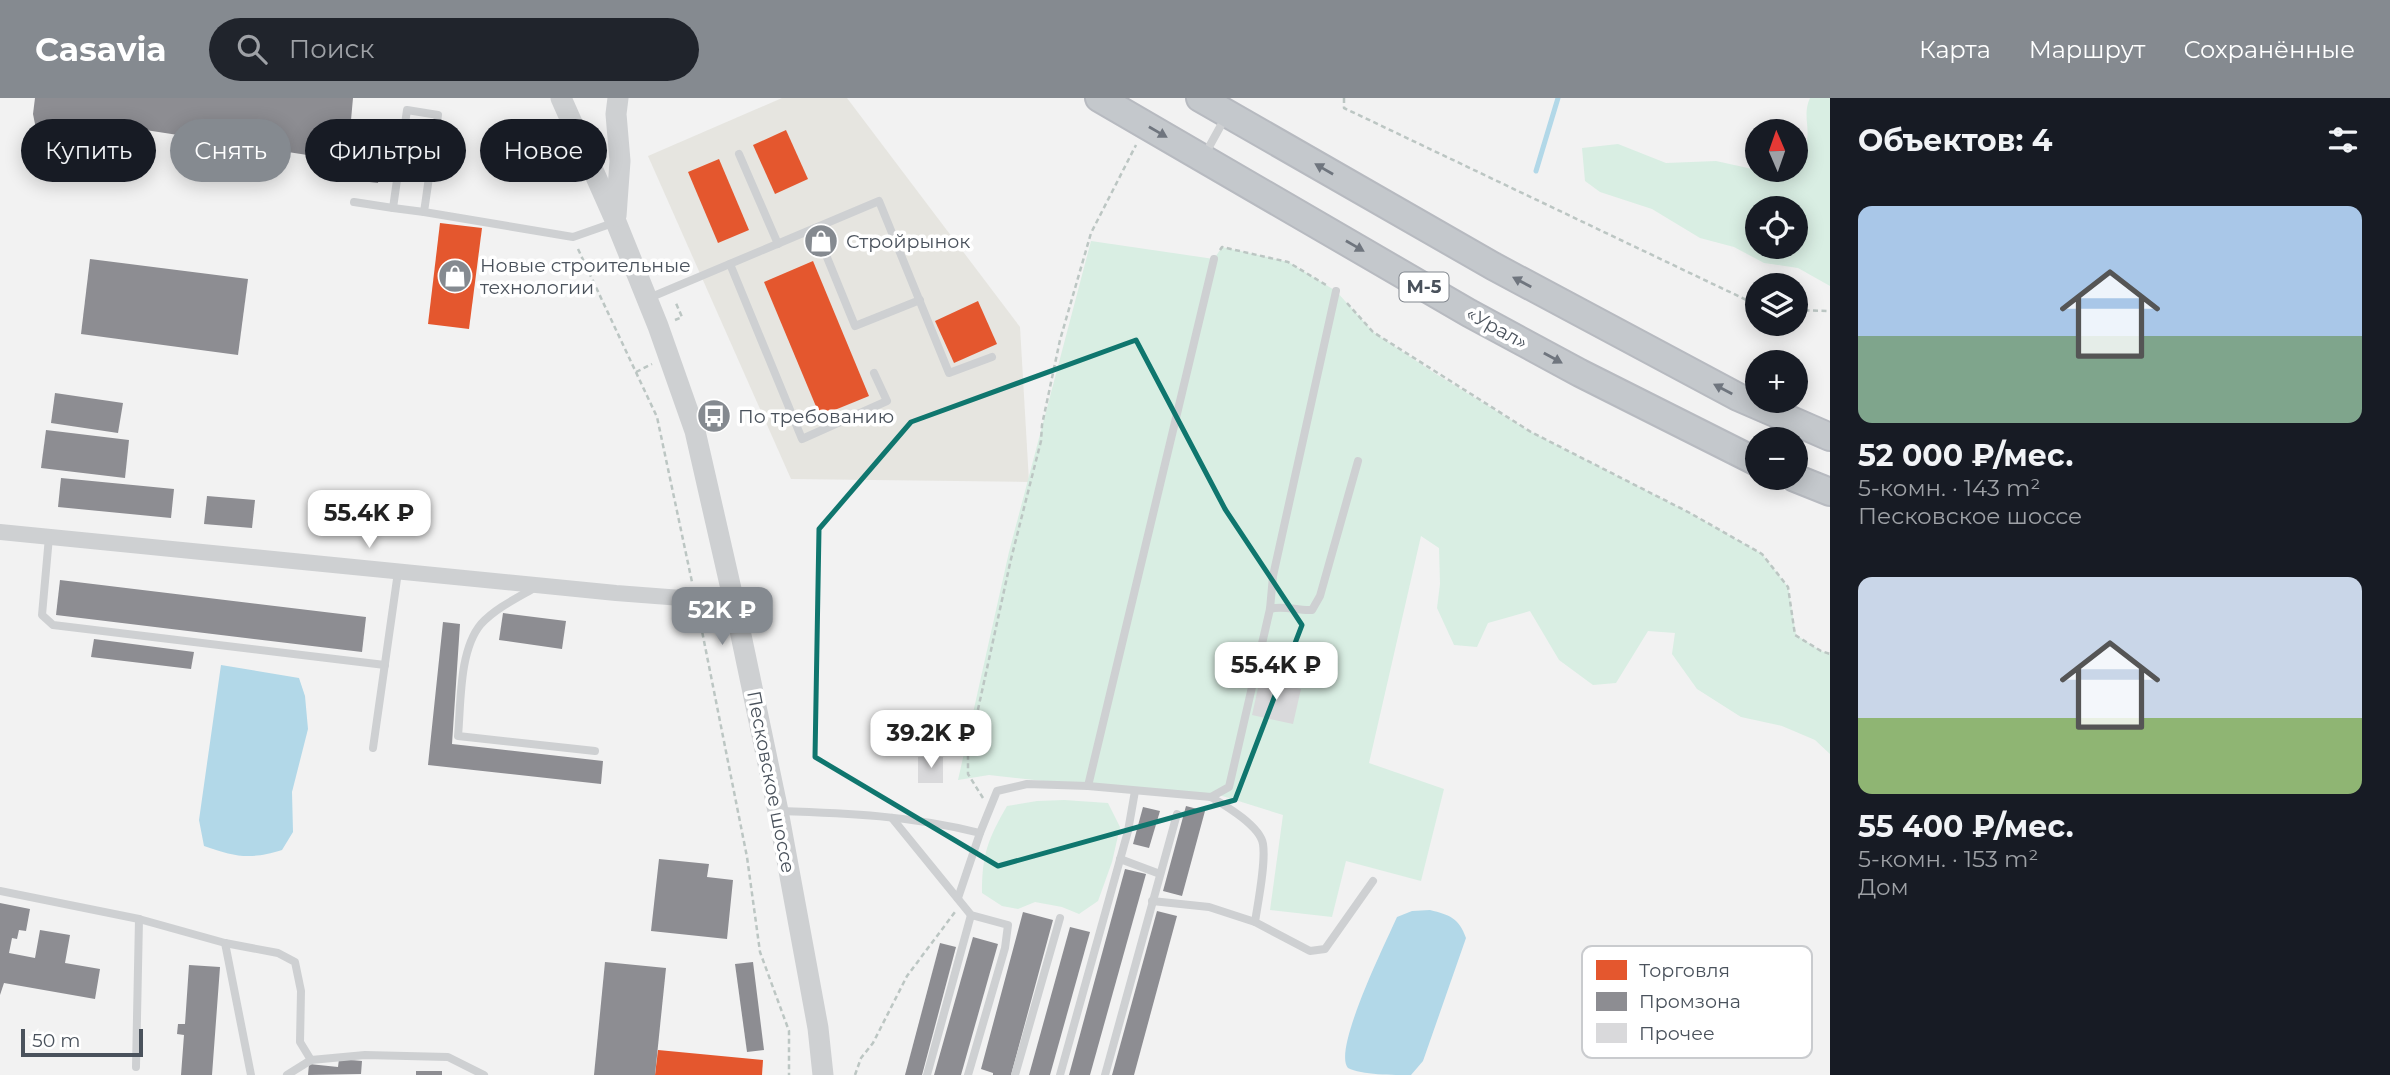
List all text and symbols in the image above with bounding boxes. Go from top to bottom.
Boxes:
search box [209,18,699,81]
text: Casavia [35,29,167,69]
icon: search [233,30,271,68]
text: Поиск [289,33,374,65]
text: Карта [1919,35,1991,64]
text: Маршрут [2029,35,2145,64]
text: Сохранённые [2183,35,2355,64]
chip: Купить [21,119,156,182]
chip: Снять [170,119,291,182]
chip: Фильтры [305,119,466,182]
chip: Новое [480,119,607,182]
north arrow [1745,119,1808,182]
map controls [1745,119,1808,490]
icon: filters [2324,121,2362,159]
text: Объектов: 4 [1858,122,2052,159]
one-way arrow [1148,126,1168,138]
one-way arrow [1315,163,1334,175]
button: locate [1745,196,1808,259]
shop icon: Стройрынок [802,222,840,260]
place label: Стройрынок [846,230,970,253]
one-way arrow [1345,240,1364,252]
icon: home [2047,251,2173,377]
place label: Новые строительные технологии [480,254,691,299]
shop icon: Новые строительные технологии [436,257,474,295]
road number: М-5 [1400,272,1448,302]
button: layers [1745,273,1808,336]
one-way arrow [1512,276,1532,288]
street label: «Урал» [1462,302,1532,354]
button: + [1745,350,1808,413]
one-way arrow [1543,352,1563,364]
one-way arrow [1713,383,1733,395]
bus stop icon: По требованию [695,397,733,435]
place label: По требованию [738,405,894,428]
button: − [1745,427,1808,490]
text: 52 000 ₽/мес. [1858,437,2073,474]
text: 5-комн. · 143 m² [1858,474,2040,502]
pin: 55.4K ₽ [304,490,434,550]
text: 55.4K ₽ [324,499,414,527]
text: Песковское шоссе [1858,502,2082,530]
pin: 52K ₽ [673,588,771,647]
text: 52K ₽ [688,596,756,624]
icon: home [2047,622,2173,748]
pin: 55.4K ₽ [1211,642,1341,702]
text: 55.4K ₽ [1231,651,1321,679]
street label: Песковское шоссе [742,689,800,875]
pin: 39.2K ₽ [866,710,996,770]
text: 39.2K ₽ [886,719,976,747]
text: 55 400 ₽/мес. [1858,808,2074,845]
text: 5-комн. · 153 m² [1858,845,2038,873]
text: Дом [1858,873,1909,901]
legend [1582,946,1812,1058]
text: Торговля [1639,959,1730,982]
text: Промзона [1639,990,1741,1013]
text: Прочее [1639,1022,1715,1045]
scale bar [21,1026,144,1058]
text: 50 m [32,1029,80,1052]

